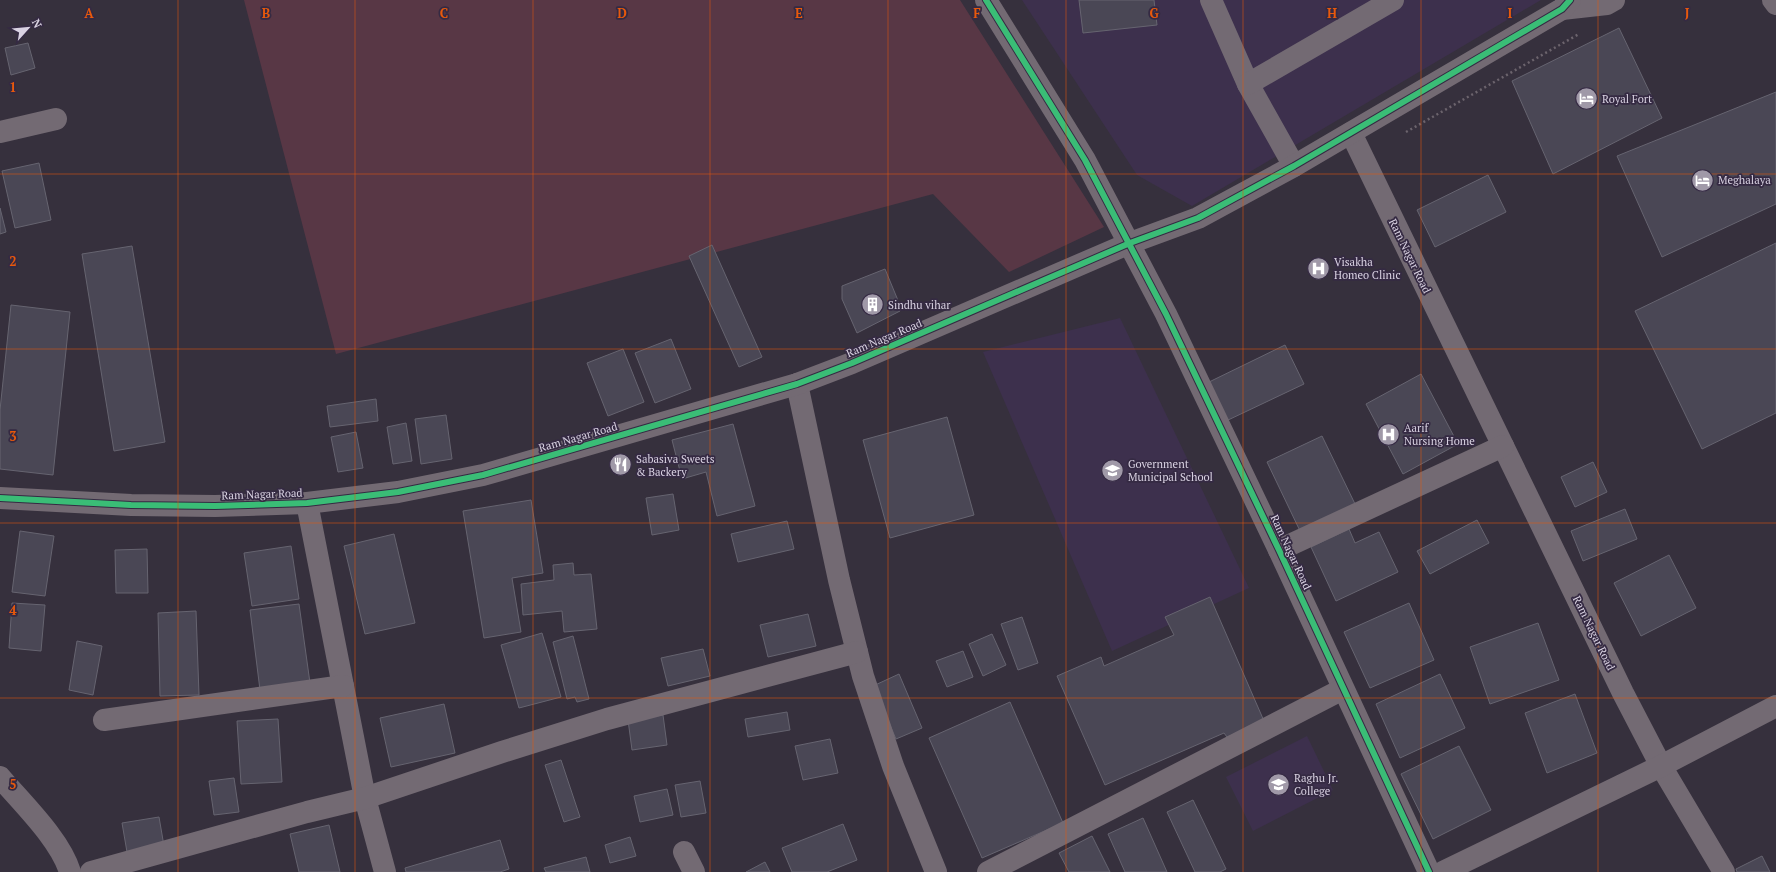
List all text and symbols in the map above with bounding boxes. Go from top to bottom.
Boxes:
text: A [84,4,94,22]
text: B [262,4,270,22]
text: C [440,4,448,22]
text: D [617,4,627,22]
text: E [795,4,803,22]
text: F [973,4,981,22]
text: G [1149,4,1159,22]
text: H [1327,4,1337,22]
text: I [1508,4,1513,22]
text: J [1685,4,1690,22]
north arrow [8,8,48,48]
text: N [29,17,45,31]
text: 1 [9,78,17,96]
hotel icon: Royal Fort [1574,86,1600,112]
place label: Royal Fort [1602,92,1652,106]
hotel icon: Meghalaya [1689,167,1715,193]
place label: Meghalaya [1718,173,1771,187]
street label: Ram Nagar Road [1386,216,1434,296]
text: 2 [9,252,17,270]
hospital icon: Visakha Homeo Clinic [1305,255,1331,281]
place label: Visakha Homeo Clinic [1334,255,1401,282]
building icon: Sindhu vihar [859,292,885,318]
place label: Sindhu vihar [888,298,951,312]
street label: Ram Nagar Road [844,316,924,360]
street label: Ram Nagar Road [537,419,619,455]
hospital icon: Aarif Nursing Home [1375,421,1401,447]
place label: Aarif Nursing Home [1404,421,1475,448]
text: 3 [9,427,17,445]
restaurant icon: Sabasiva Sweets & Backery [607,452,633,478]
place label: Sabasiva Sweets & Backery [636,452,715,479]
school or university icon: Government Municipal School [1100,457,1126,483]
place label: Government Municipal School [1128,457,1213,484]
street label: Ram Nagar Road [221,486,303,502]
street label: Ram Nagar Road [1268,512,1314,592]
street label: Ram Nagar Road [1570,593,1618,673]
text: 4 [9,601,17,619]
school or university icon: Raghu Jr. College [1266,771,1292,797]
place label: Raghu Jr. College [1294,771,1338,798]
text: 5 [9,775,17,793]

